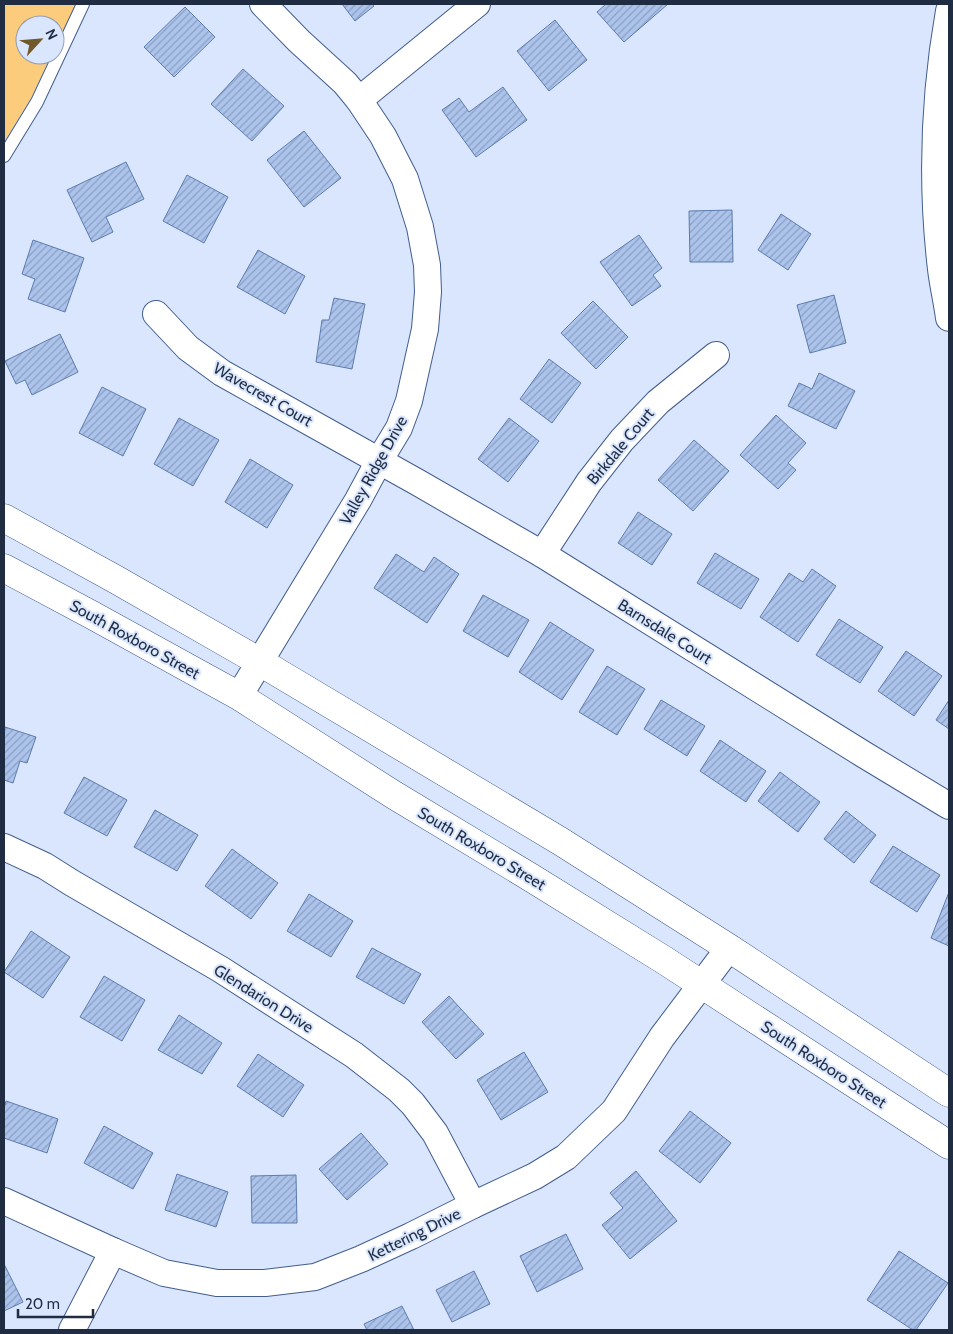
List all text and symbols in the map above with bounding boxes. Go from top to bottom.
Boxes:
north arrow [15,15,65,65]
text: N [41,26,62,43]
street label: Wavecrest Court [210,358,316,431]
street label: Birkdale Court [583,404,658,488]
street label: Valley Ridge Drive [336,412,411,528]
street label: Barnsdale Court [614,595,716,668]
street label: South Roxboro Street [66,596,204,683]
street label: South Roxboro Street [414,803,550,894]
street label: Glendarion Drive [210,960,317,1037]
street label: South Roxboro Street [757,1017,890,1112]
street label: Kettering Drive [365,1204,464,1265]
scale bar [18,1286,92,1318]
text: 20 m [25,1295,60,1313]

